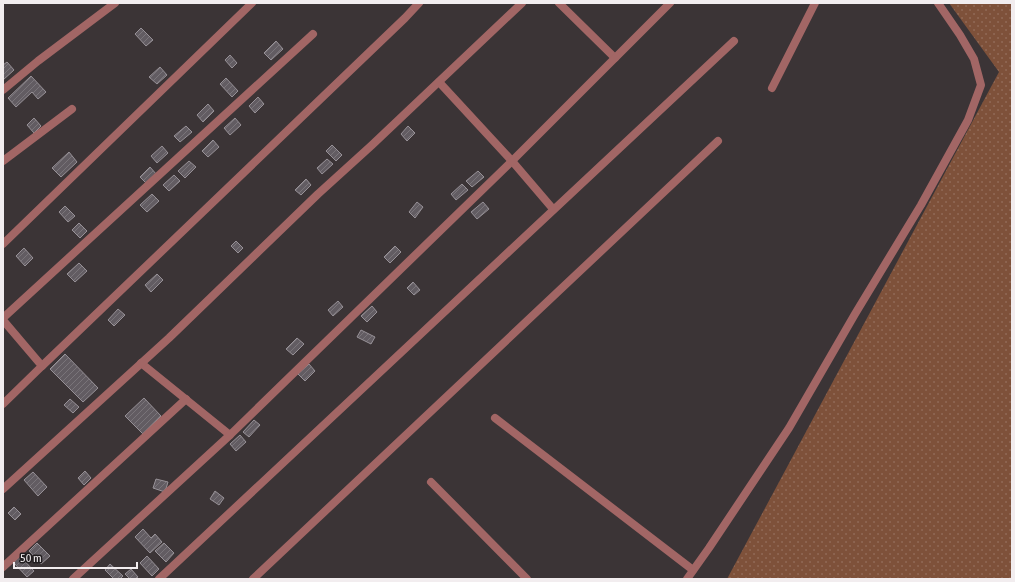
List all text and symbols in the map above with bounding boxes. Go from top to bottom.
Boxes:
scale bar [14,544,137,570]
text: 50 m [20,551,42,565]

